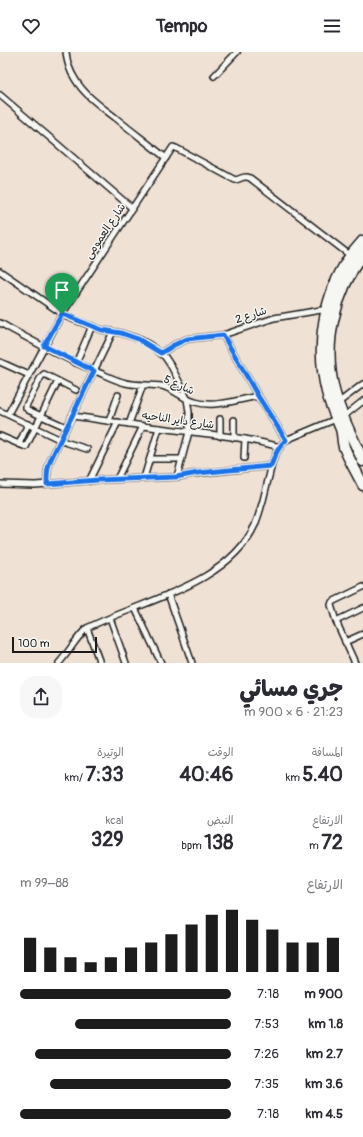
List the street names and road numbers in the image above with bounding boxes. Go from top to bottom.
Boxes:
street label: شارع العمومى [82,201,130,262]
street label: شارع 2 [234,304,269,328]
street label: شارع 5 [161,373,196,399]
street label: شارع داير الناحيه [141,408,215,433]

